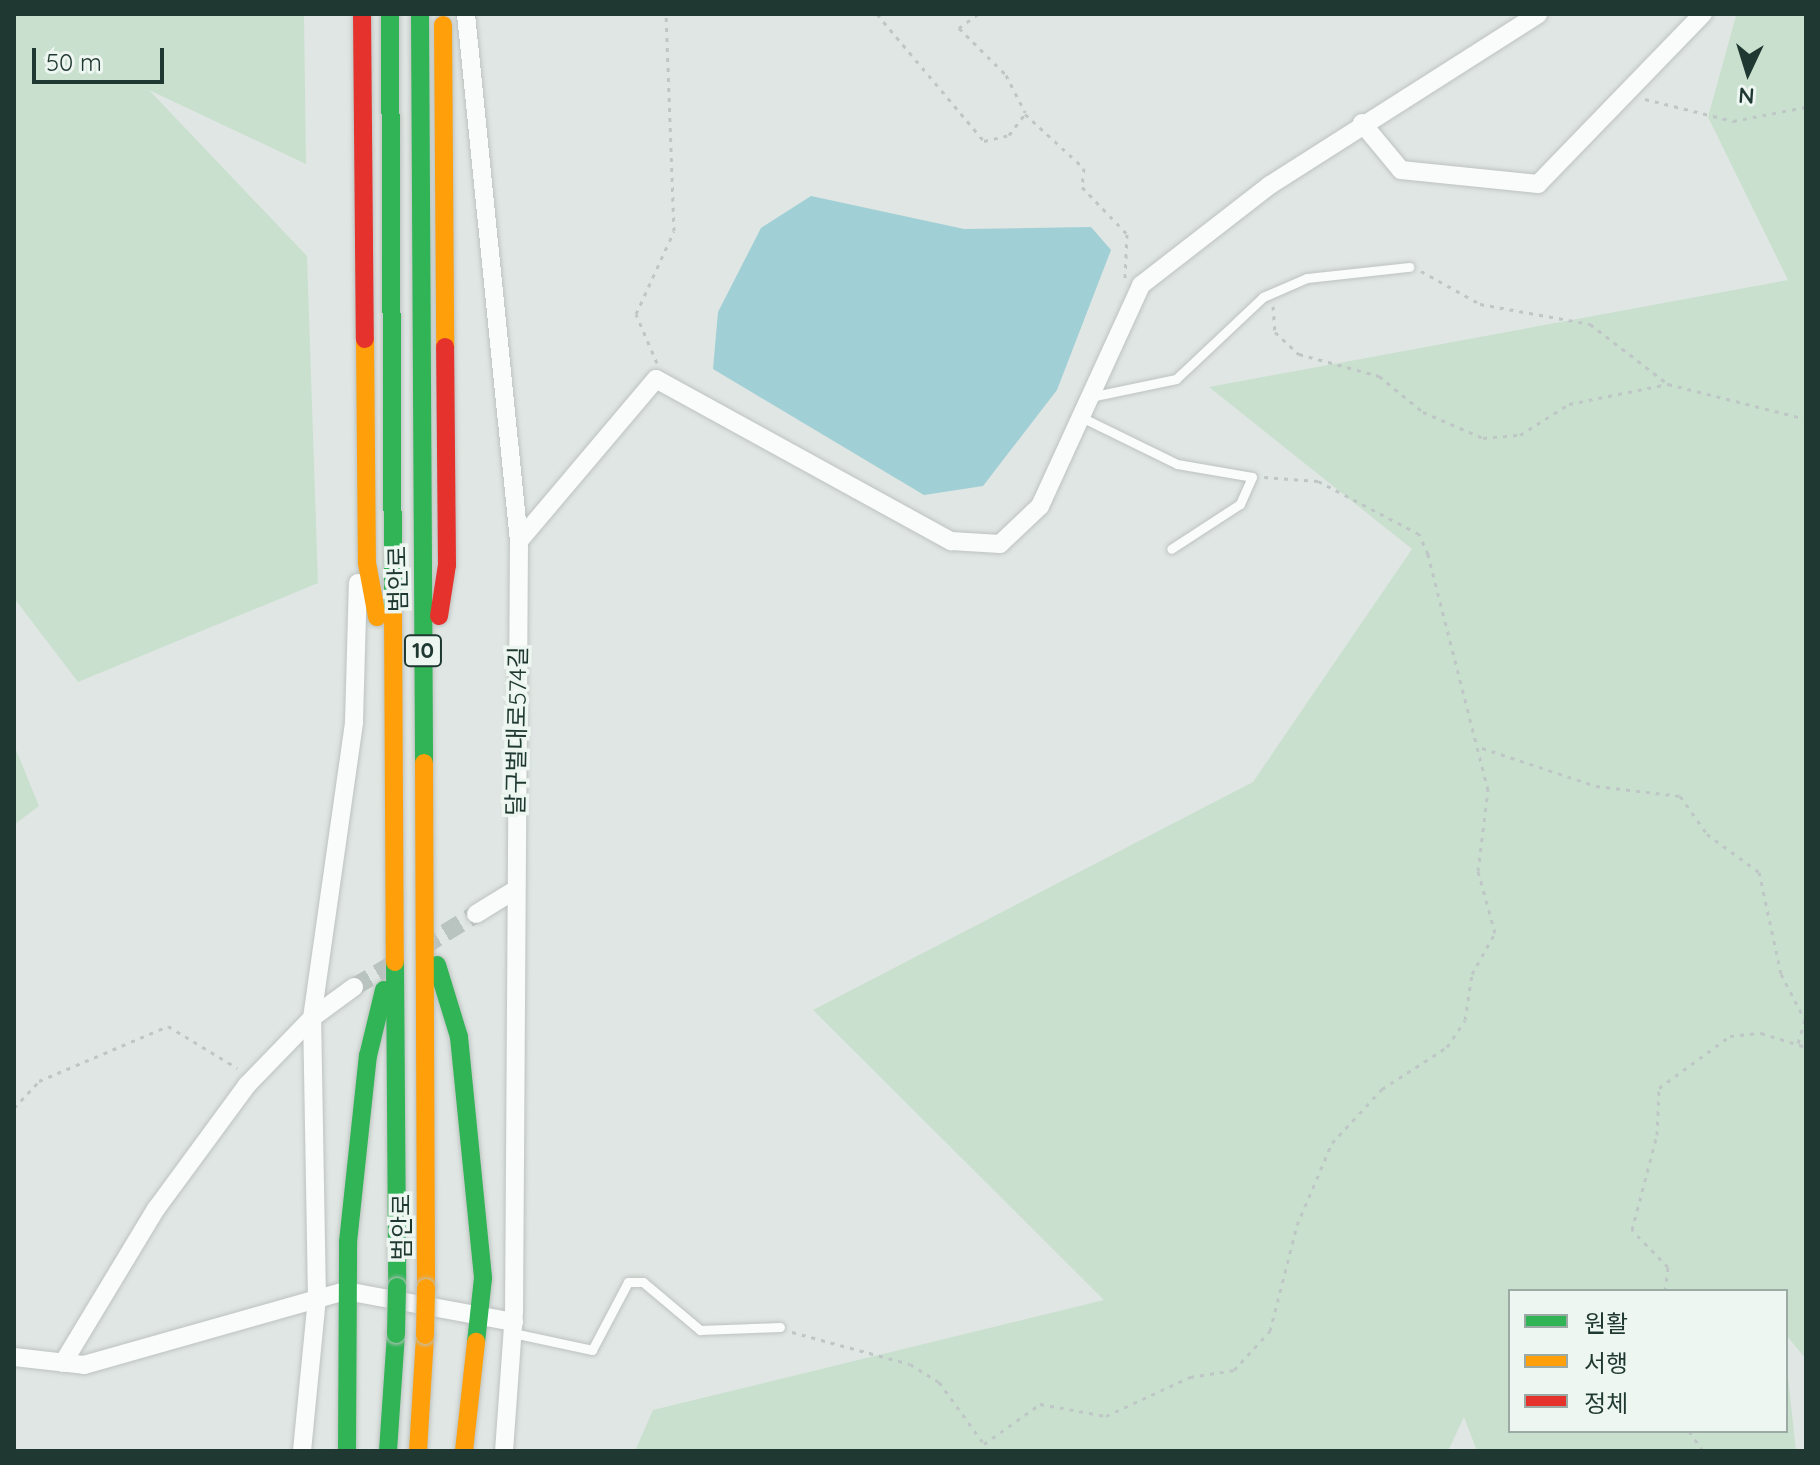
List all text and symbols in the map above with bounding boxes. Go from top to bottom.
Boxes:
scale bar [36,32,168,82]
north arrow [1708,32,1788,112]
text: 50 m [46,47,102,77]
text: N [1737,81,1755,110]
street label: 범안로 [383,546,413,612]
road number: 10 [403,633,443,669]
street label: 달구벌대로574길 [501,646,533,816]
street label: 범안로 [388,1194,416,1260]
legend [1508,1289,1788,1433]
text: 원활 [1584,1308,1628,1338]
text: 서행 [1584,1348,1628,1378]
text: 정체 [1584,1388,1628,1418]

